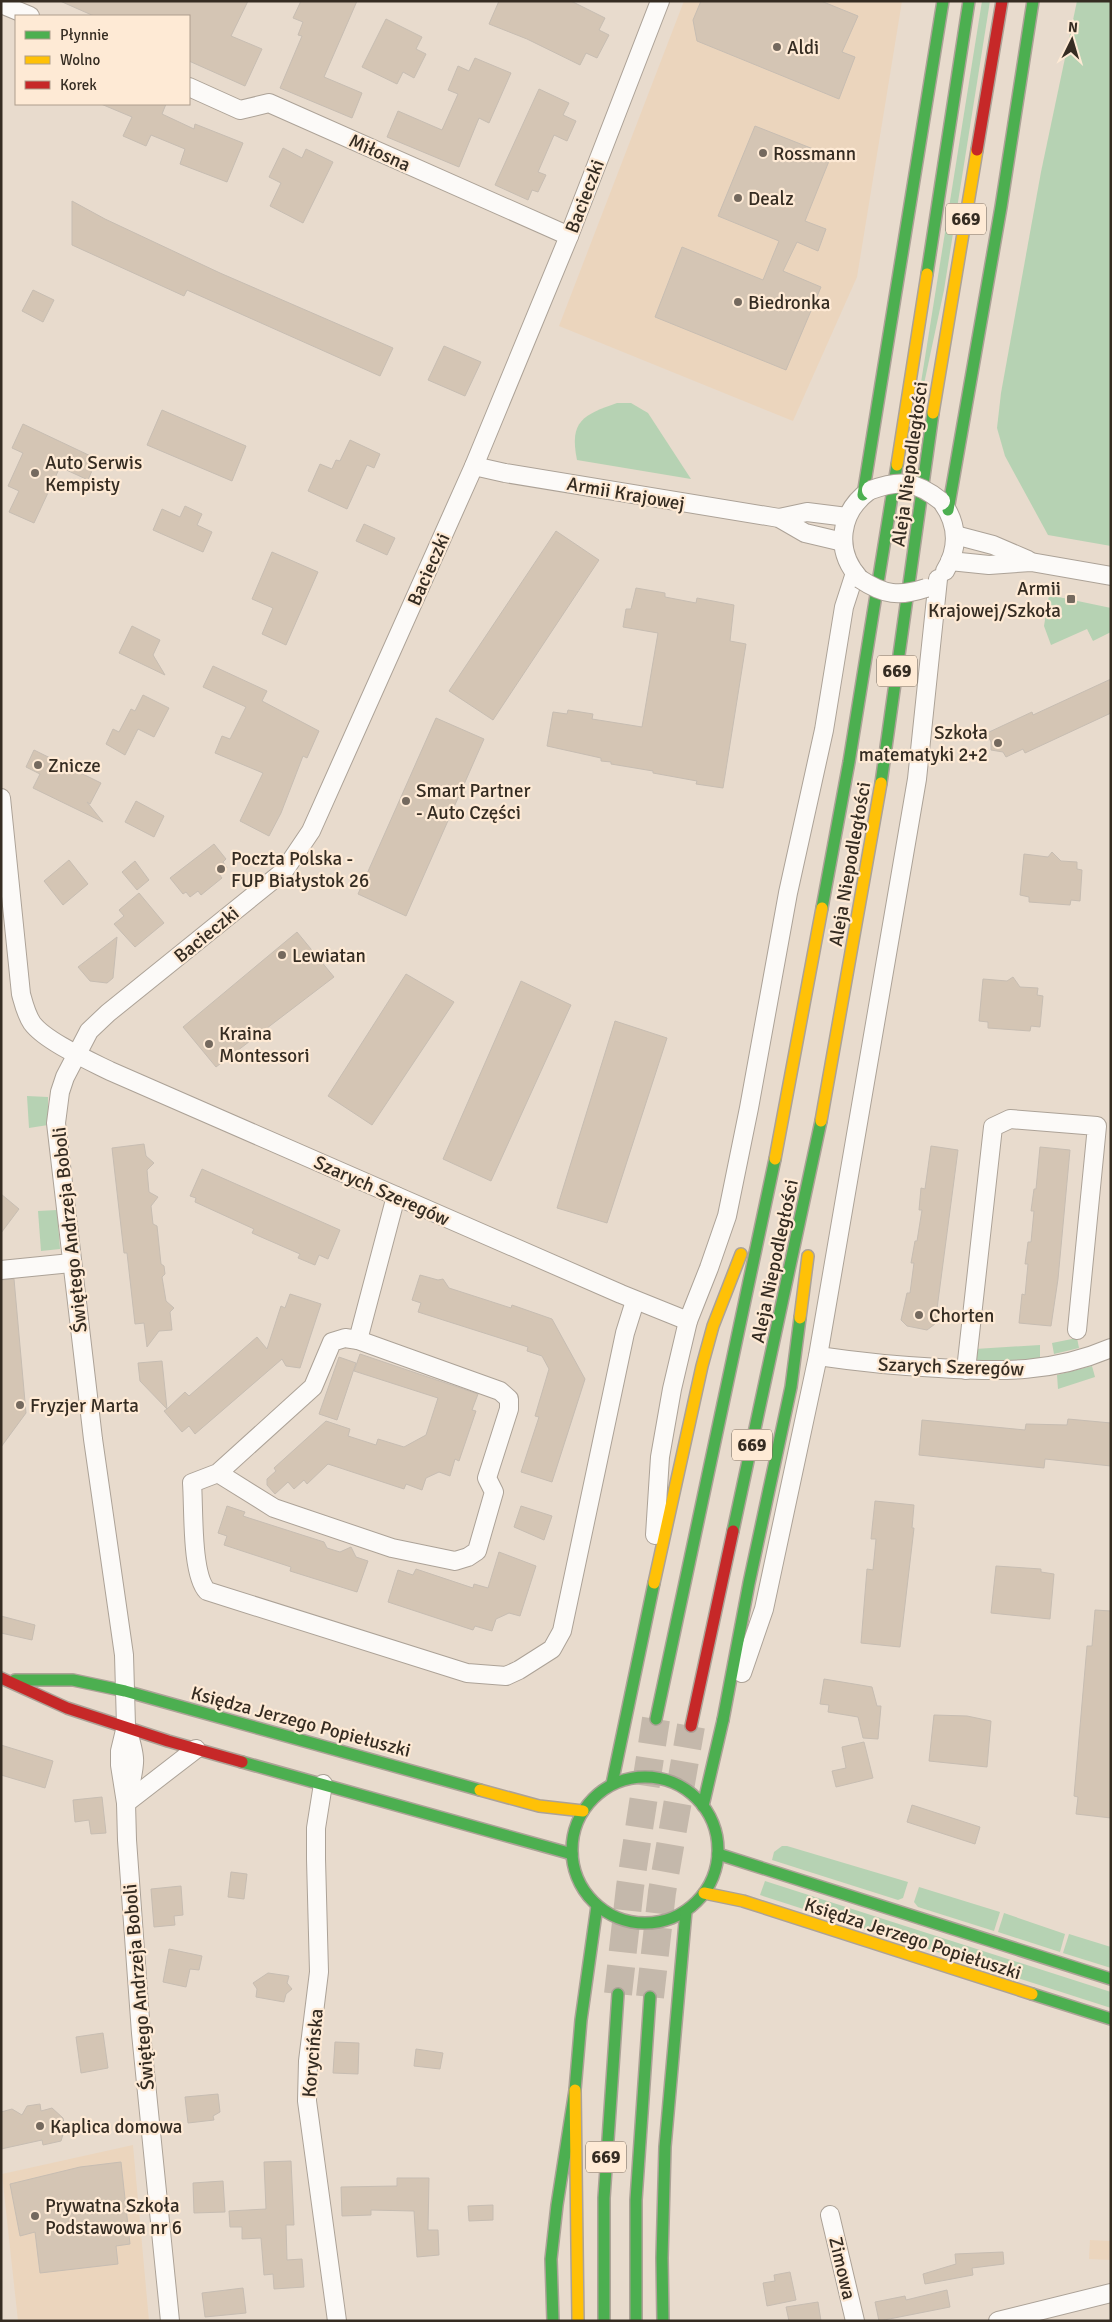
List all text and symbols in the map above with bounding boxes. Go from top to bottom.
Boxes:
legend [15,15,190,105]
north arrow [1047,15,1097,65]
text: N [1067,19,1079,36]
text: Płynnie [60,26,109,44]
place label: Aldi [787,36,819,60]
marker: Aldi [771,41,783,53]
text: Wolno [60,51,101,69]
text: Korek [60,76,97,94]
street label: Miłosna [345,129,414,177]
place label: Rossmann [773,142,856,166]
marker: Rossmann [757,147,769,159]
street label: Bacieczki [560,156,610,237]
place label: Dealz [748,187,794,211]
marker: Dealz [732,192,744,204]
road number: 669 [946,203,986,234]
place label: Biedronka [748,291,830,315]
marker: Biedronka [732,296,744,308]
street label: Aleja Niepodległości [887,380,933,548]
place label: Auto Serwis Kempisty [45,451,142,497]
marker: Auto Serwis Kempisty [29,467,41,479]
street label: Armii Krajowej [565,472,687,516]
street label: Bacieczki [402,529,456,609]
place label: Armii Krajowej/Szkoła [928,577,1061,623]
marker: Armii Krajowej/Szkoła [1065,593,1077,605]
road number: 669 [877,656,917,686]
place label: Szkoła matematyki 2+2 [859,721,988,767]
marker: Szkoła matematyki 2+2 [992,737,1004,749]
place label: Znicze [48,754,101,778]
marker: Znicze [32,759,44,771]
place label: Smart Partner - Auto Części [416,779,530,825]
street label: Aleja Niepodległości [824,780,876,948]
marker: Smart Partner - Auto Części [400,795,412,807]
place label: Poczta Polska - FUP Białystok 26 [231,847,369,893]
marker: Poczta Polska - FUP Białystok 26 [215,863,227,875]
street label: Bacieczki [169,901,244,968]
place label: Lewiatan [292,944,366,968]
marker: Lewiatan [276,949,288,961]
place label: Kraina Montessori [219,1022,310,1068]
marker: Kraina Montessori [203,1038,215,1050]
street label: Świętego Andrzeja Boboli [47,1126,93,1334]
street label: Szarych Szeregów [310,1150,453,1232]
street label: Aleja Niepodległości [746,1177,804,1345]
place label: Chorten [929,1304,994,1328]
marker: Chorten [913,1309,925,1321]
street label: Szarych Szeregów [878,1352,1025,1382]
place label: Fryzjer Marta [30,1394,139,1418]
marker: Fryzjer Marta [14,1399,26,1411]
road number: 669 [732,1430,772,1460]
street label: Księdza Jerzego Popiełuszki [188,1681,413,1763]
street label: Świętego Andrzeja Boboli [118,1883,160,2091]
street label: Księdza Jerzego Popiełuszki [801,1893,1024,1985]
street label: Korycińska [297,2008,329,2099]
place label: Kaplica domowa [50,2115,182,2139]
marker: Kaplica domowa [34,2120,46,2132]
road number: 669 [586,2142,626,2172]
place label: Prywatna Szkoła Podstawowa nr 6 [45,2194,182,2240]
marker: Prywatna Szkoła Podstawowa nr 6 [29,2210,41,2222]
street label: Zimowa [823,2234,861,2302]

